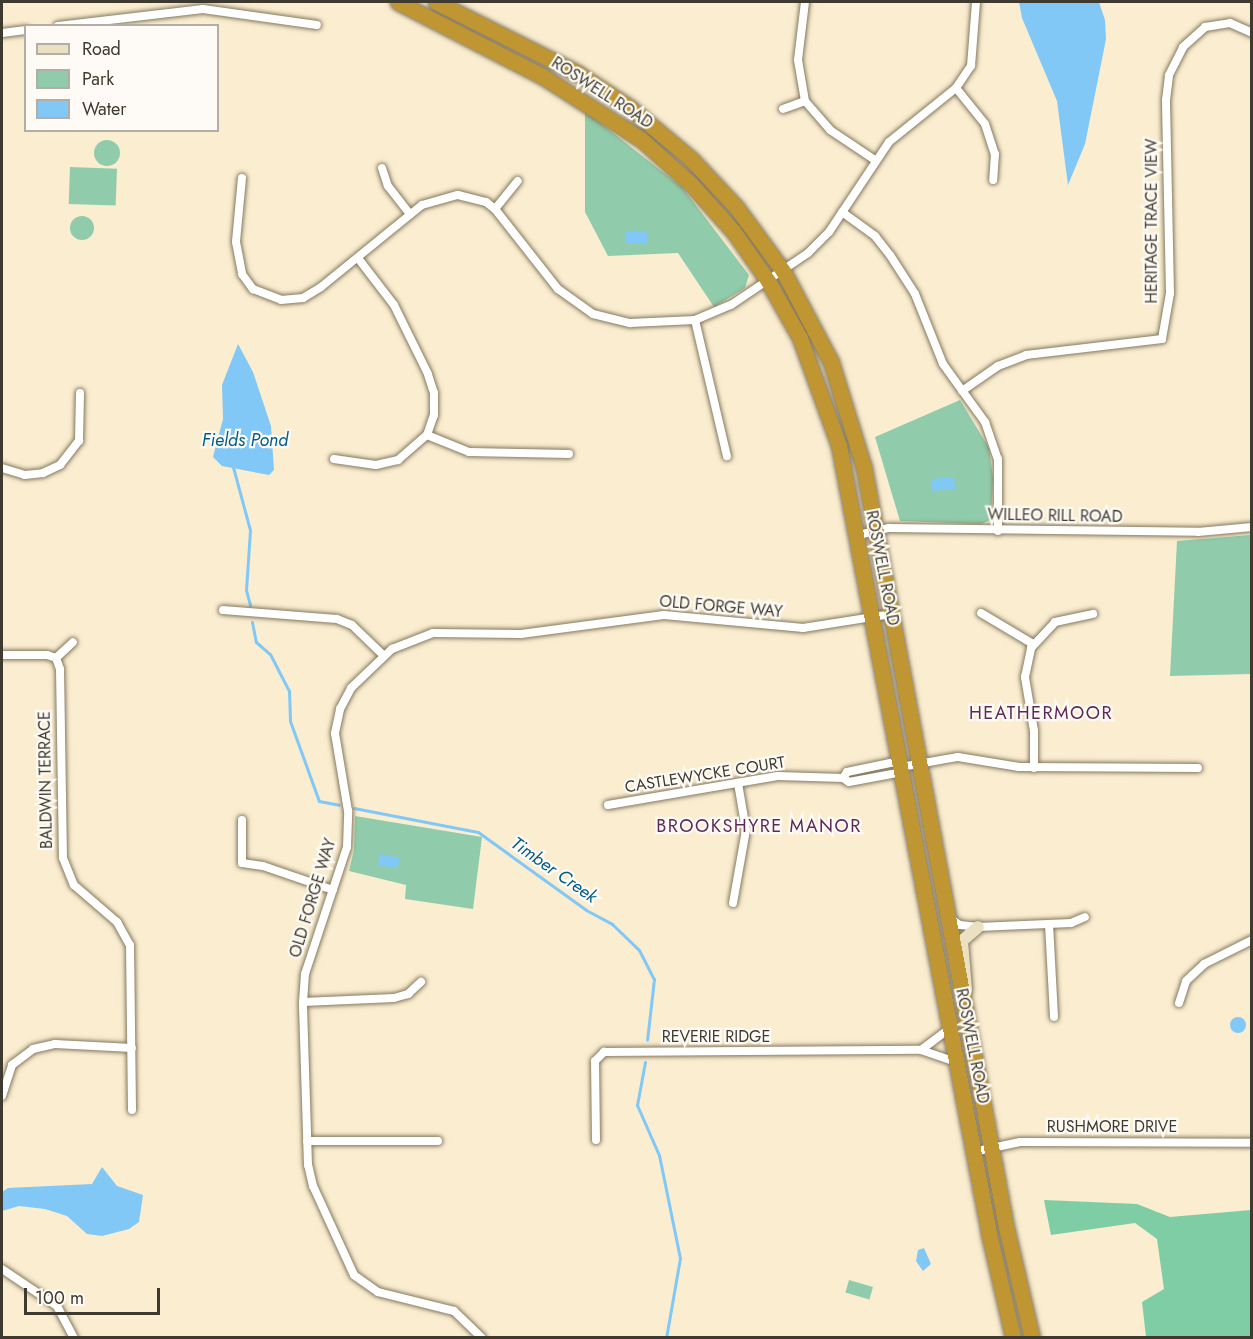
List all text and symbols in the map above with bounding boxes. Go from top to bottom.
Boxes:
legend [24,24,219,132]
text: Road [82,36,121,62]
street label: ROSWELL ROAD [548,53,656,133]
text: Park [82,66,114,92]
text: Water [82,96,126,122]
street label: HERITAGE TRACE VIEW [1142,138,1162,304]
water label: Fields Pond [202,429,288,451]
street label: WILLEO RILL ROAD [987,505,1123,527]
street label: ROSWELL ROAD [861,509,903,627]
street label: OLD FORGE WAY [659,592,783,622]
district label: HEATHERMOOR [969,702,1113,724]
street label: BALDWIN TERRACE [35,711,57,849]
street label: CASTLEWYCKE COURT [624,753,786,797]
district label: BROOKSHYRE MANOR [656,815,862,837]
water label: Timber Creek [507,832,601,908]
street label: OLD FORGE WAY [286,836,340,960]
street label: ROSWELL ROAD [951,987,993,1105]
street label: REVERIE RIDGE [662,1027,770,1047]
street label: RUSHMORE DRIVE [1047,1117,1177,1137]
scale bar [27,1276,164,1314]
text: 100 m [35,1285,84,1311]

